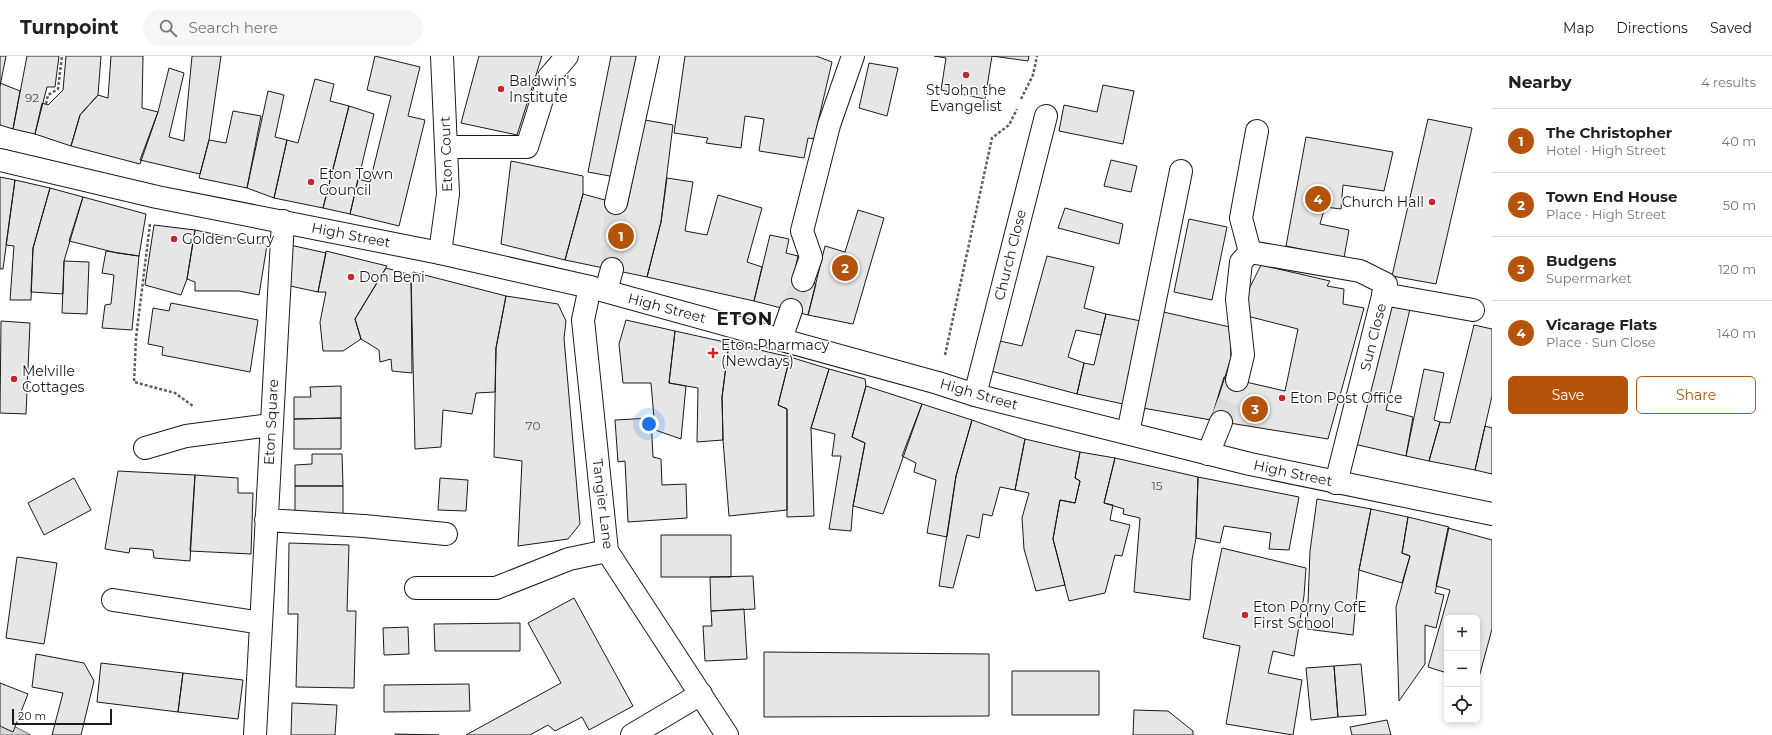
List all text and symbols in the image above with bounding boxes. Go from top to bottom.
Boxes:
search box [143,10,423,46]
text: Turnpoint [20,16,119,39]
icon: search [157,17,179,39]
text: Search here [189,18,278,37]
text: Map [1563,19,1594,37]
text: Directions [1616,19,1688,37]
text: Saved [1710,19,1752,37]
marker: St John the Evangelist [961,70,971,80]
place label: Baldwin's Institute [509,72,576,106]
text: Nearby [1508,72,1572,92]
text: 4 results [1701,74,1756,90]
place label: St John the Evangelist [926,81,1006,115]
marker: Baldwin's Institute [496,84,506,94]
house number: 92 [25,90,39,105]
street label: Eton Court [436,116,456,192]
text: The Christopher [1546,123,1672,142]
text: 1 [1518,133,1524,149]
text: 40 m [1722,133,1756,149]
text: Hotel · High Street [1546,142,1666,158]
place label: Eton Town Council [319,165,393,199]
marker: Eton Town Council [306,177,316,187]
pin: 4 [1305,184,1331,214]
text: Town End House [1546,187,1678,206]
place label: Church Hall [1342,193,1424,211]
marker: Church Hall [1427,197,1437,207]
text: 2 [1517,197,1525,213]
text: 50 m [1723,197,1756,213]
text: Place · High Street [1546,206,1666,222]
street label: Church Close [990,208,1030,302]
street label: High Street [310,219,392,252]
pin: 1 [608,221,634,251]
place label: Golden Curry [182,230,275,248]
marker: Golden Curry [169,234,179,244]
text: Budgens [1546,251,1616,270]
pin: 2 [832,253,858,283]
text: 3 [1517,261,1525,277]
text: 120 m [1718,261,1756,277]
place label: Don Beni [359,268,425,286]
text: Supermarket [1546,270,1632,286]
marker: Don Beni [346,272,356,282]
street label: High Street [626,289,708,327]
street label: Sun Close [1356,301,1390,373]
district label: ETON [717,308,773,330]
text: Vicarage Flats [1546,315,1657,334]
text: 4 [1517,325,1525,341]
text: 140 m [1717,325,1756,341]
text: Place · Sun Close [1546,334,1656,350]
place label: Eton Pharmacy (Newdays) [721,336,830,370]
marker: Eton Pharmacy (Newdays) [708,348,718,358]
place label: Melville Cottages [22,362,85,396]
marker: Melville Cottages [9,374,19,384]
street label: High Street [938,374,1020,414]
button: Save [1508,376,1628,414]
button: Share [1636,376,1756,414]
street label: Eton Square [260,379,282,465]
place label: Eton Post Office [1290,389,1403,407]
marker: Eton Post Office [1277,393,1287,403]
pin: 3 [1242,394,1268,424]
your location [639,414,659,434]
house number: 70 [526,418,540,433]
street label: High Street [1252,456,1334,490]
street label: Tangier Lane [589,458,617,550]
house number: 15 [1151,478,1163,493]
place label: Eton Porny CofE First School [1253,598,1367,632]
marker: Eton Porny CofE First School [1240,610,1250,620]
map controls [1444,615,1480,723]
button: + [1444,615,1480,651]
button: − [1444,651,1480,687]
button: locate [1444,687,1480,723]
scale bar [12,707,112,726]
text: 20 m [18,709,46,723]

